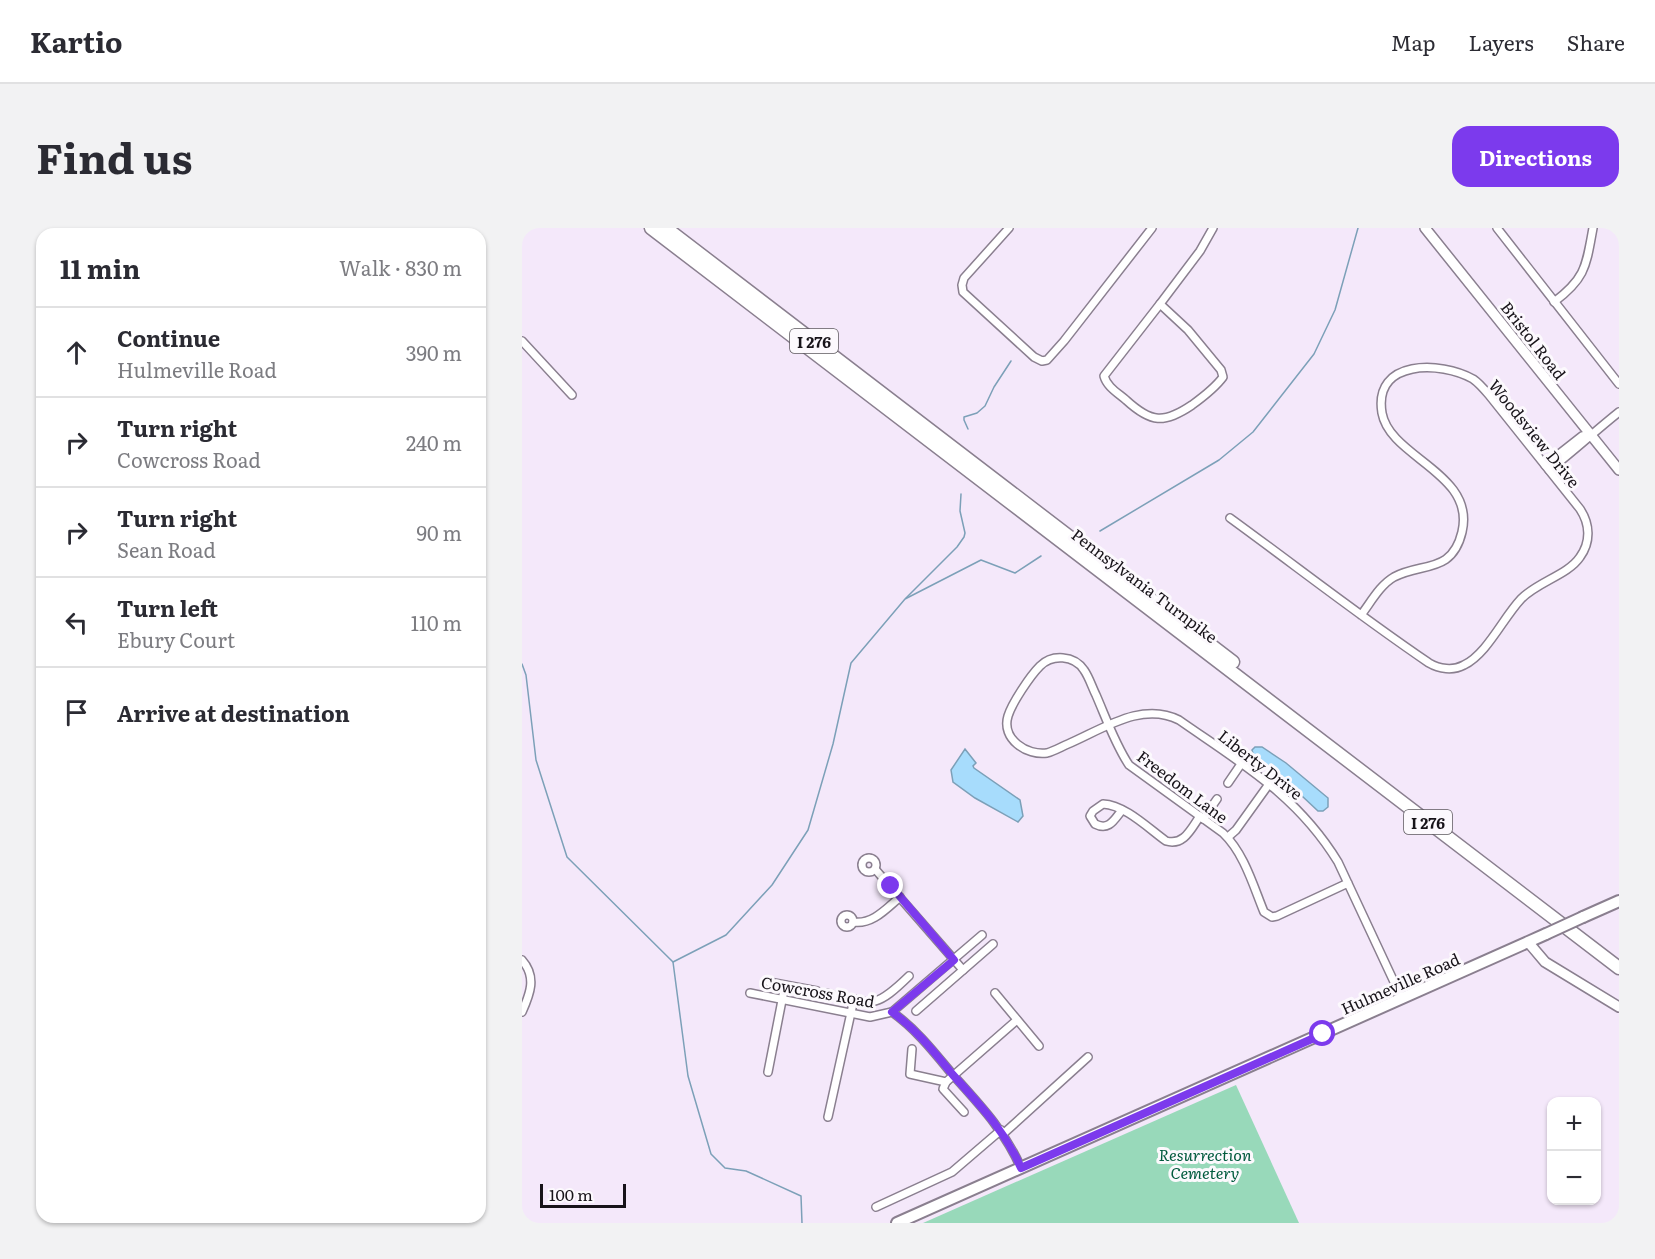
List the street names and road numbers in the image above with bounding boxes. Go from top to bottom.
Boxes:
street label: Bristol Road [1496,296,1572,384]
road number: I 276 [790,329,838,353]
street label: Woodsview Drive [1484,374,1586,492]
street label: Pennsylvania Turnpike [1067,522,1223,648]
street label: Liberty Drive [1214,723,1308,805]
street label: Freedom Lane [1132,744,1234,828]
road number: I 276 [1404,810,1452,834]
street label: Hulmeville Road [1337,946,1463,1020]
street label: Cowcross Road [759,969,877,1013]

